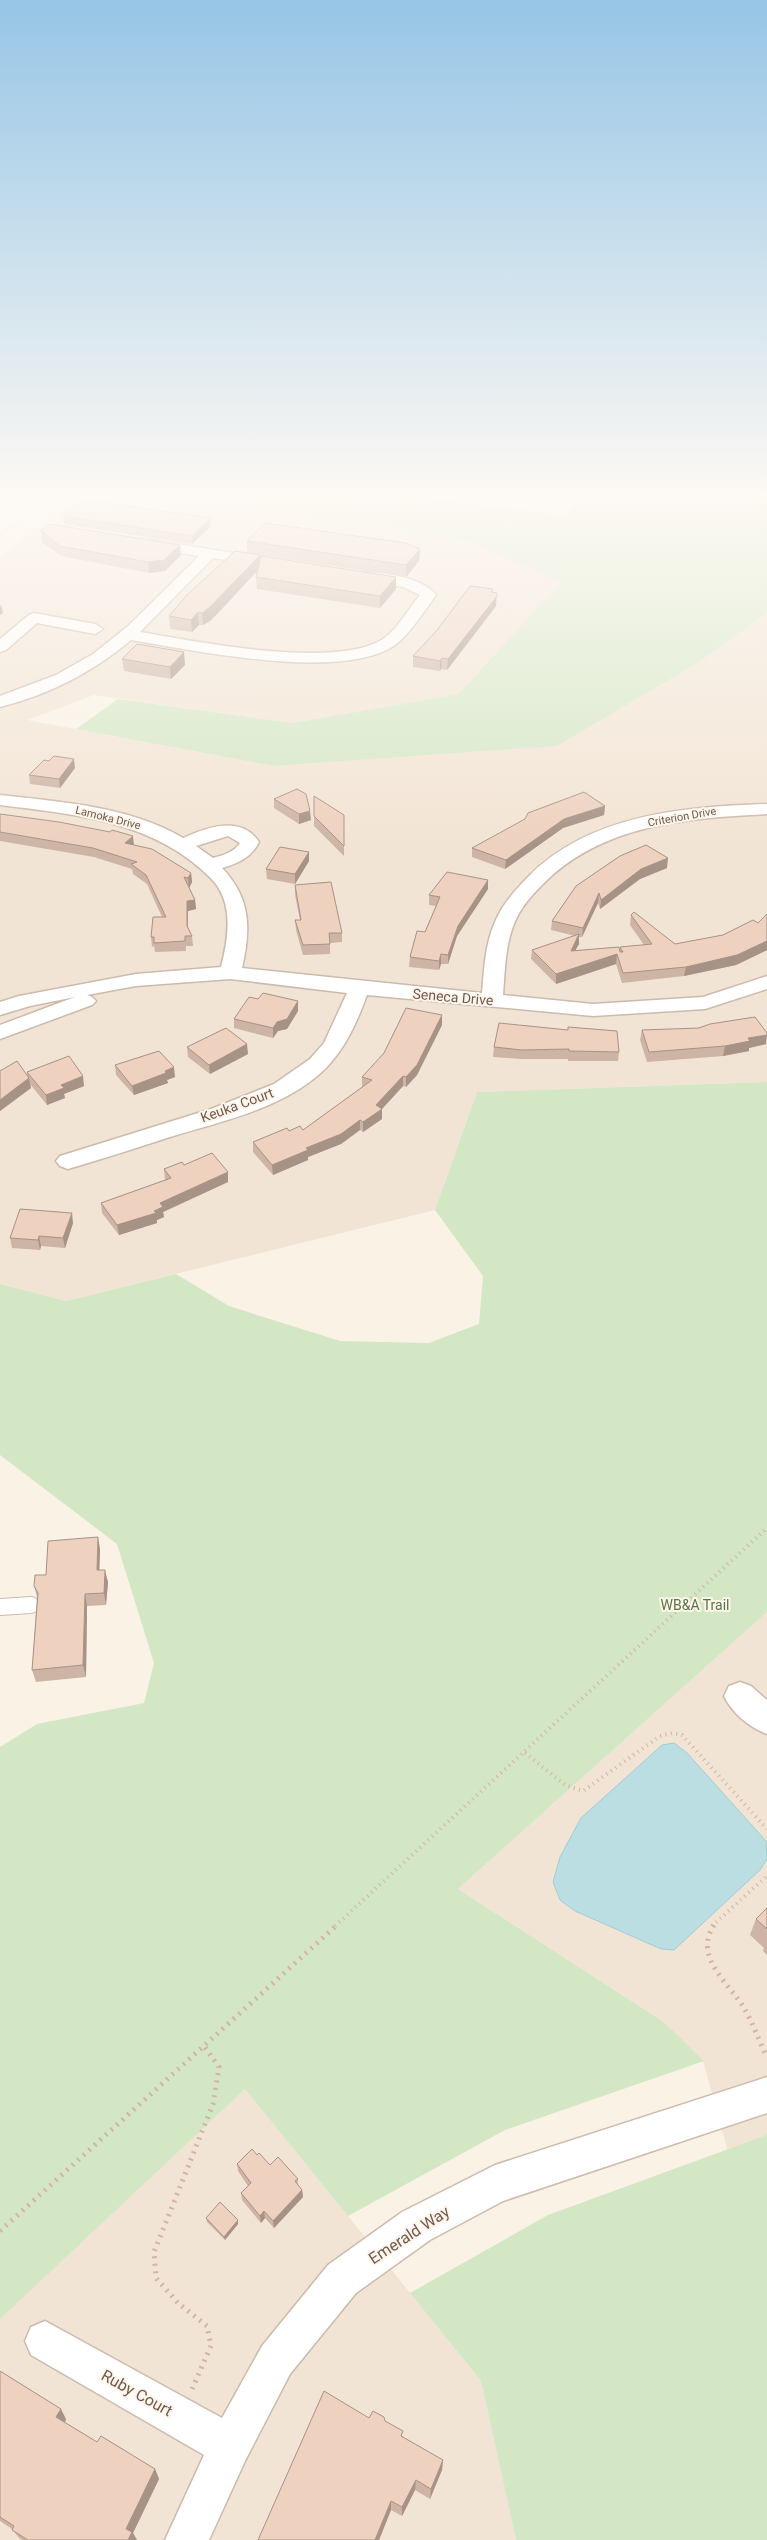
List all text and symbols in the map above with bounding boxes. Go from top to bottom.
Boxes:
street label: Lamoka Drive [74,804,142,832]
street label: Criterion Drive [647,805,717,829]
street label: Seneca Drive [412,986,494,1008]
street label: Keuka Court [198,1084,276,1126]
park label: WB&A Trail [661,1597,729,1613]
street label: Emerald Way [365,2202,453,2268]
street label: Ruby Court [98,2366,176,2420]

